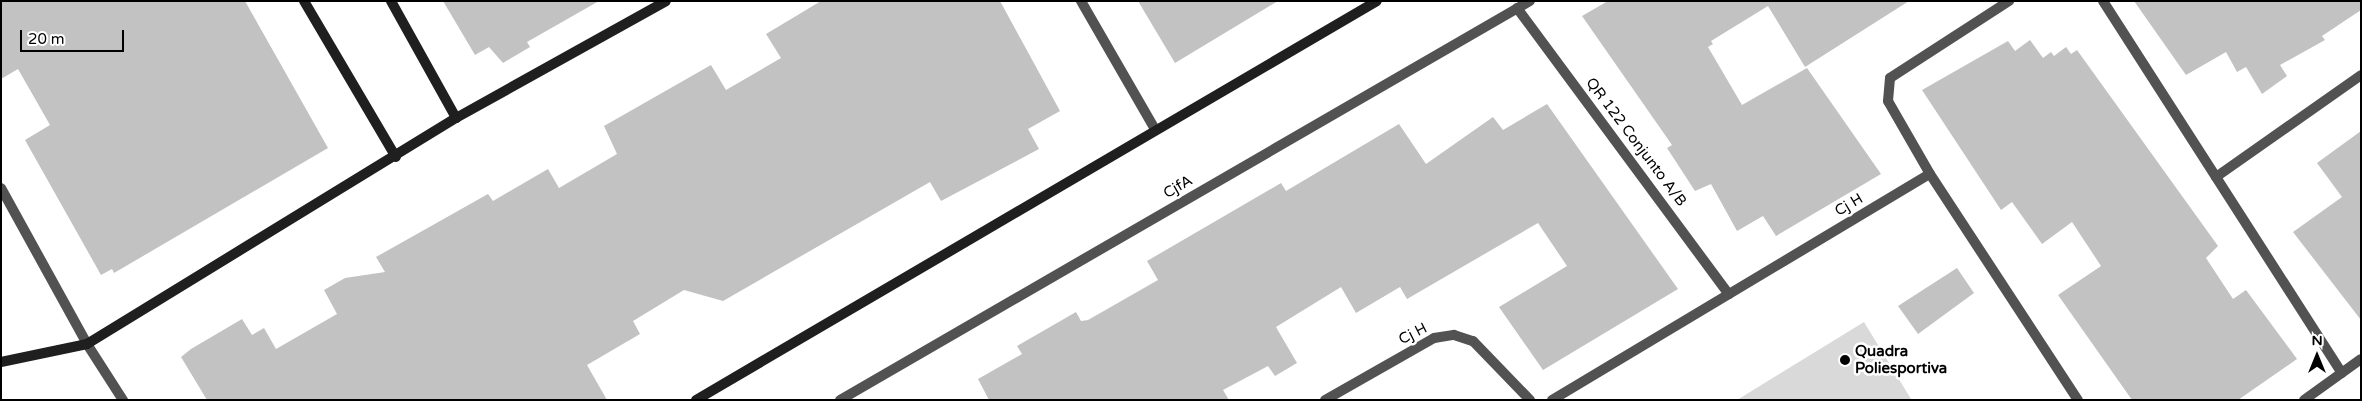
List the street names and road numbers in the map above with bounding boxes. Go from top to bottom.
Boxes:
street label: QR 122 Conjunto A/B [1582,74,1690,210]
street label: CjfA [1160,172,1196,202]
street label: Cj H [1832,190,1866,220]
street label: Cj H [1396,319,1430,349]

